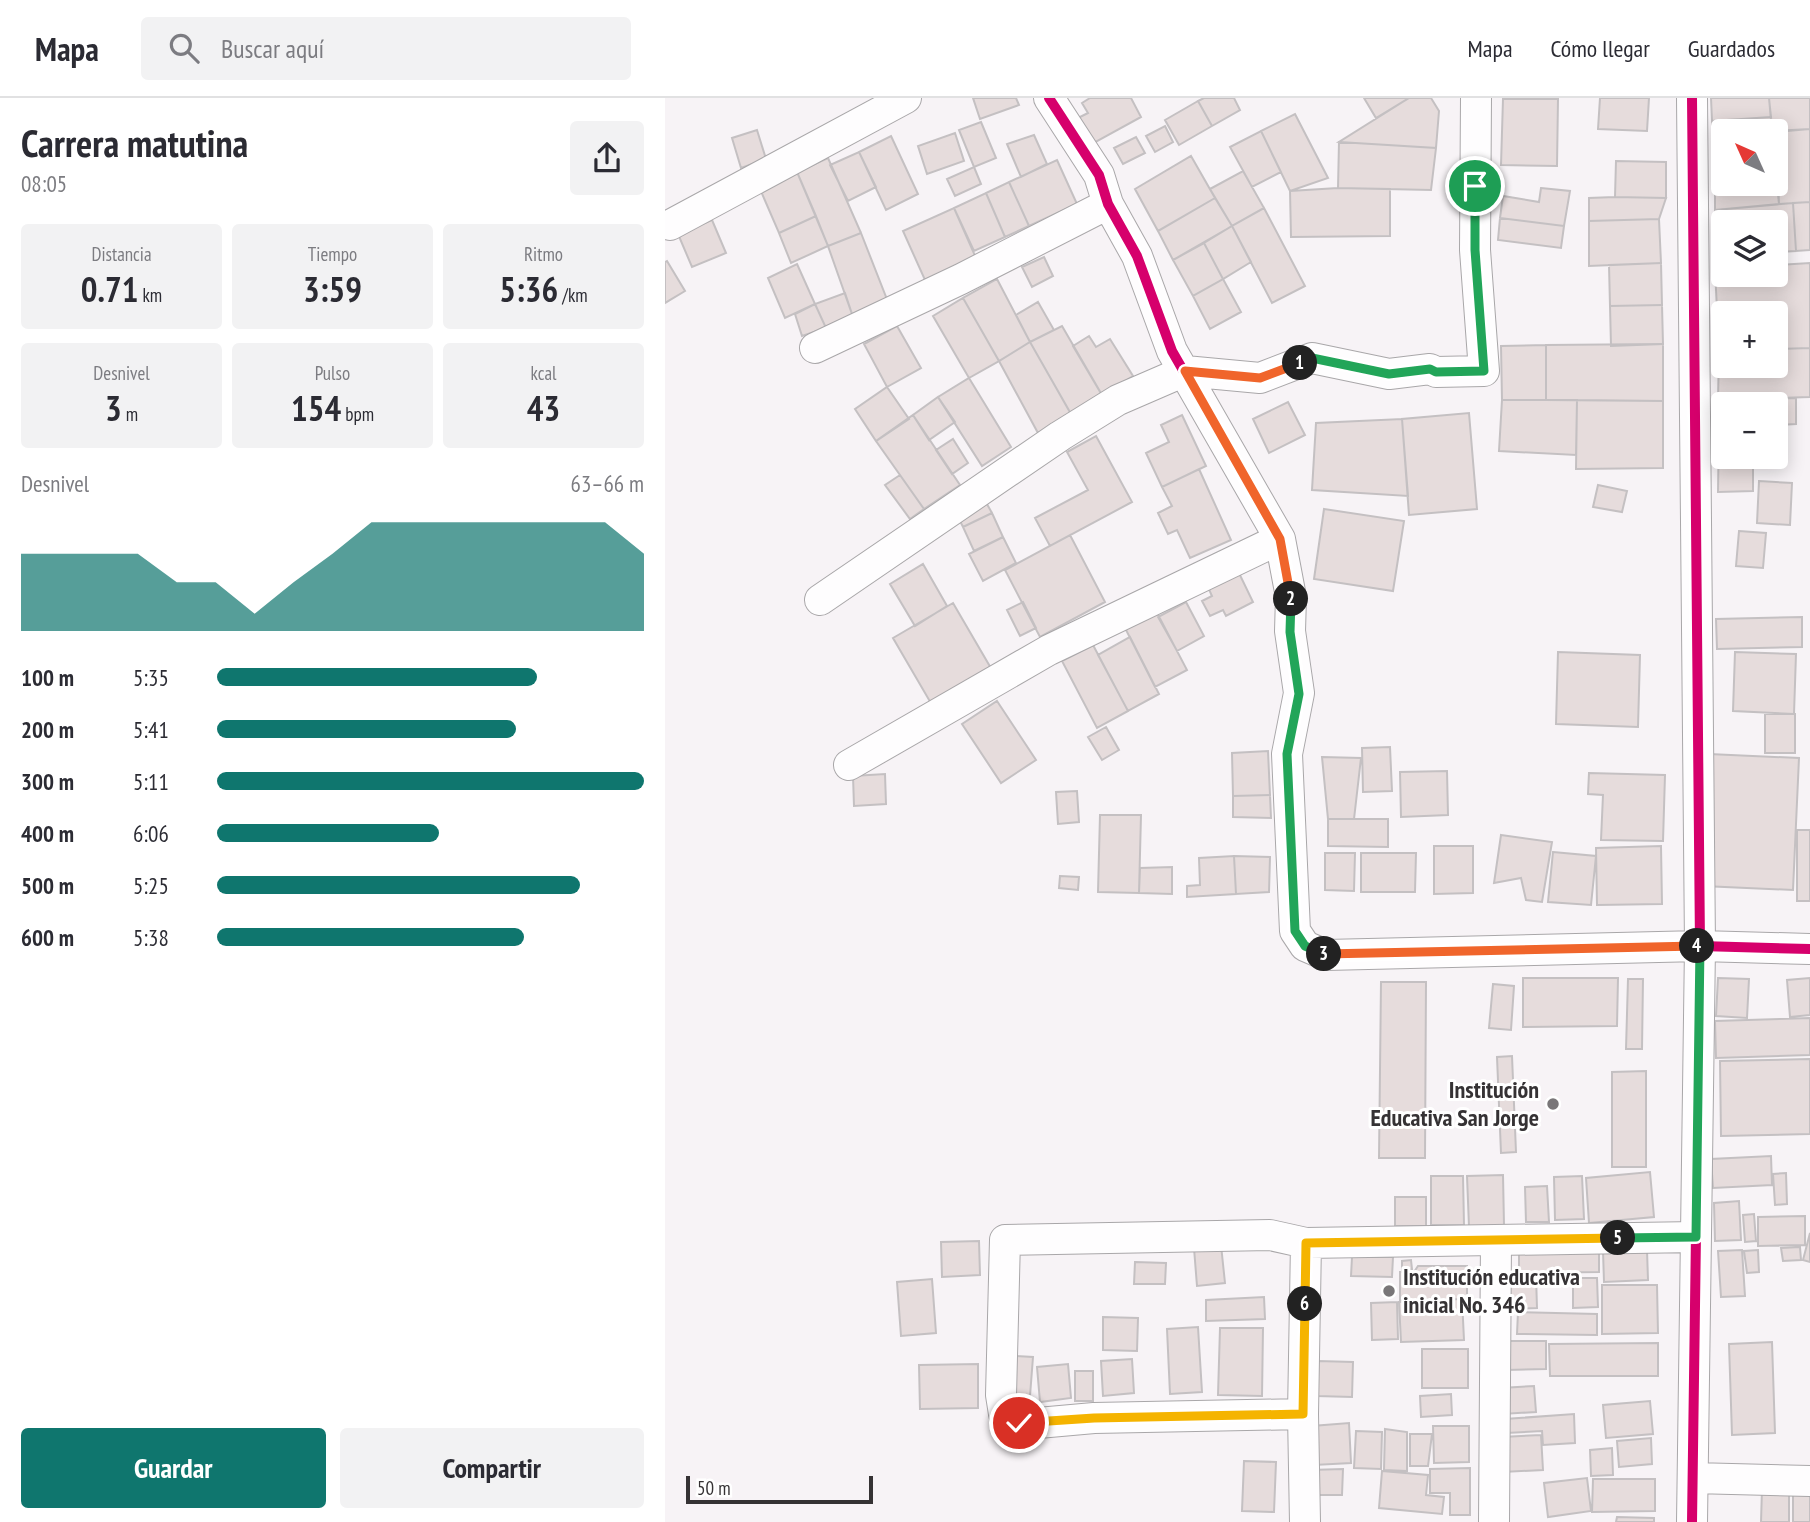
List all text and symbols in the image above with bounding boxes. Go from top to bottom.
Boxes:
search box [141,17,631,80]
text: Mapa [35,27,99,70]
icon: search [165,29,203,67]
text: Buscar aquí [221,32,324,65]
text: Mapa [1468,33,1513,64]
text: Cómo llegar [1551,33,1650,64]
text: Guardados [1688,33,1775,64]
text: Carrera matutina [21,118,248,167]
north arrow [1711,119,1789,196]
map controls [1711,119,1788,469]
button: share [570,121,644,195]
pin [1445,156,1505,216]
icon: arrive [1456,167,1494,205]
text: 08:05 [21,169,67,198]
button: layers [1711,210,1788,287]
text: Distancia [91,242,152,266]
text: Tiempo [308,242,357,266]
text: Ritmo [524,242,563,266]
text: 0.71 [81,266,138,312]
text: 3:59 [303,266,362,312]
text: 5:36 [499,266,558,312]
text: km [138,283,162,307]
text: /km [558,283,588,307]
button: + [1711,301,1788,378]
pin: 1 [1283,345,1317,380]
text: 1 [1295,350,1304,374]
text: Desnivel [93,361,150,385]
text: Pulso [315,361,350,385]
text: kcal [531,361,556,385]
text: 3 [105,385,122,431]
text: 154 [291,385,341,431]
text: 43 [527,385,560,431]
button: − [1711,392,1788,469]
text: m [122,402,138,426]
text: bpm [341,402,374,426]
text: Desnivel [21,469,89,498]
text: 63–66 m [571,469,644,498]
pin: 2 [1273,582,1309,616]
text: 2 [1286,586,1295,610]
text: 100 m [21,663,74,692]
text: 5:35 [133,663,169,692]
text: 200 m [21,715,74,744]
text: 5:41 [133,715,169,744]
text: 300 m [21,767,74,796]
text: 5:11 [133,767,169,796]
text: 400 m [21,819,74,848]
text: 6:06 [133,819,169,848]
text: 500 m [21,871,74,900]
text: 5:25 [133,871,169,900]
text: 600 m [21,923,74,952]
text: 5:38 [133,923,169,952]
pin: 4 [1679,928,1715,964]
text: 4 [1692,933,1701,957]
pin: 3 [1307,936,1341,972]
text: 3 [1319,941,1328,965]
place label: Institución Educativa San Jorge [1370,1074,1539,1133]
marker: Institución Educativa San Jorge [1545,1096,1561,1112]
pin: 5 [1601,1220,1635,1256]
text: 5 [1613,1225,1622,1249]
place label: Institución educativa inicial No. 346 [1403,1261,1580,1320]
marker: Institución educativa inicial No. 346 [1381,1283,1397,1299]
pin: 6 [1287,1286,1323,1322]
text: 6 [1300,1291,1309,1315]
pin [989,1393,1049,1453]
icon: check [1000,1404,1038,1442]
button: Guardar [21,1428,326,1508]
button: Compartir [340,1428,644,1508]
scale bar [686,1473,873,1505]
text: 50 m [697,1476,731,1500]

